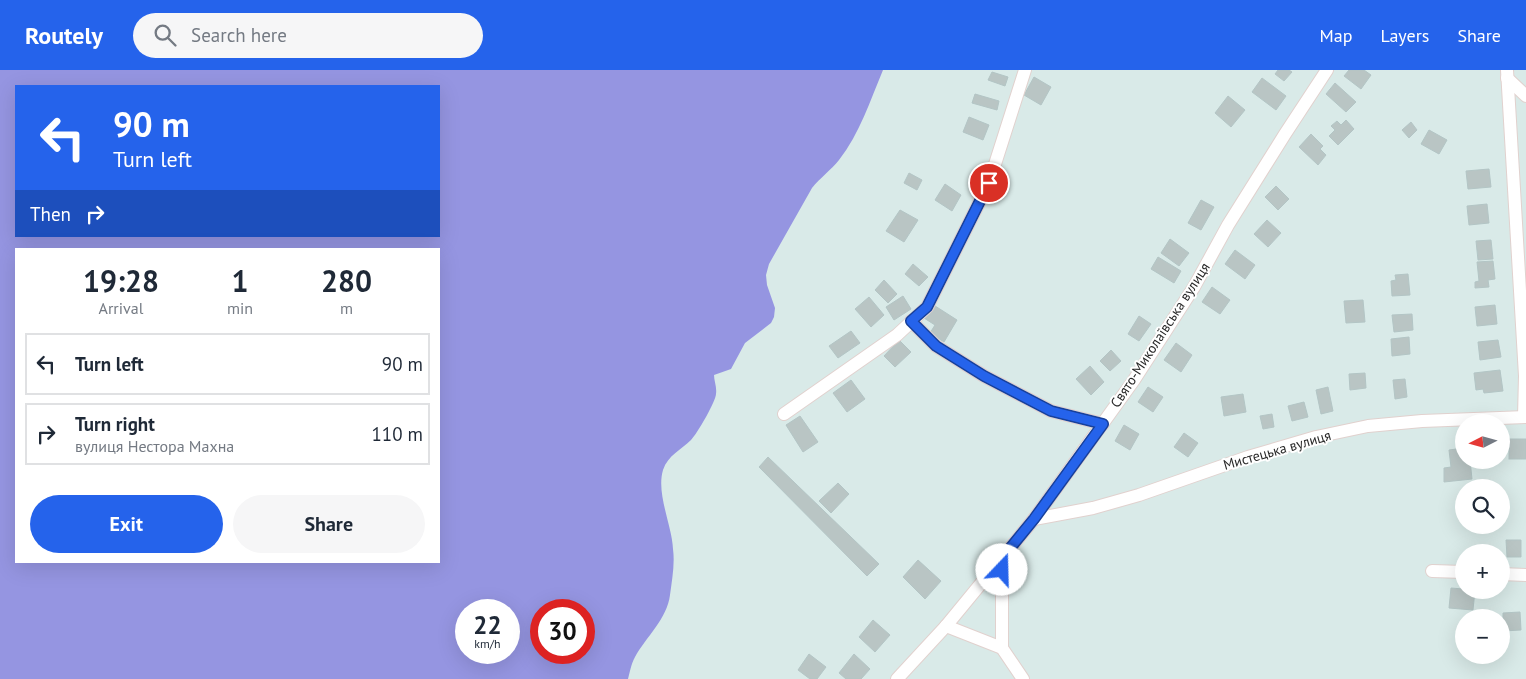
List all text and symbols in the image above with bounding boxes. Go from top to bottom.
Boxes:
search box [133,13,483,58]
text: Routely [25,20,103,51]
icon: search [151,21,179,49]
text: Search here [191,23,287,47]
text: Map [1320,24,1352,47]
text: Layers [1380,24,1429,47]
text: Share [1457,24,1501,47]
text: 90 m [113,101,190,147]
icon: left [30,105,95,170]
text: Turn left [113,145,192,173]
pin [968,162,1010,204]
icon: arrive [975,169,1003,197]
icon: right [81,200,109,228]
text: Then [30,202,71,226]
street label: Свято-Миколаївська вулиця [1106,259,1214,411]
text: 19:28 [83,261,159,300]
text: 1 [232,261,249,300]
text: 280 [321,261,372,300]
text: Arrival [99,298,143,318]
text: min [227,298,253,318]
text: m [340,298,353,318]
icon: left [32,350,60,378]
text: Turn left [75,352,144,376]
text: 90 m [382,352,423,376]
text: Turn right [75,412,155,436]
north arrow [1455,414,1510,469]
map controls [1455,414,1510,664]
icon: right [32,420,60,448]
text: 110 m [371,422,423,446]
street label: Мистецька вулиця [1221,426,1333,474]
text: вулиця Нестора Махна [75,436,234,456]
button: search [1455,479,1510,534]
button: Exit [30,495,223,553]
button: Share [233,495,425,553]
position arrow [975,543,1027,595]
button: + [1455,544,1510,599]
speed limit sign: 30 [530,599,595,664]
text: 22 [473,609,502,641]
button: − [1455,609,1510,664]
text: km/h [474,636,501,651]

